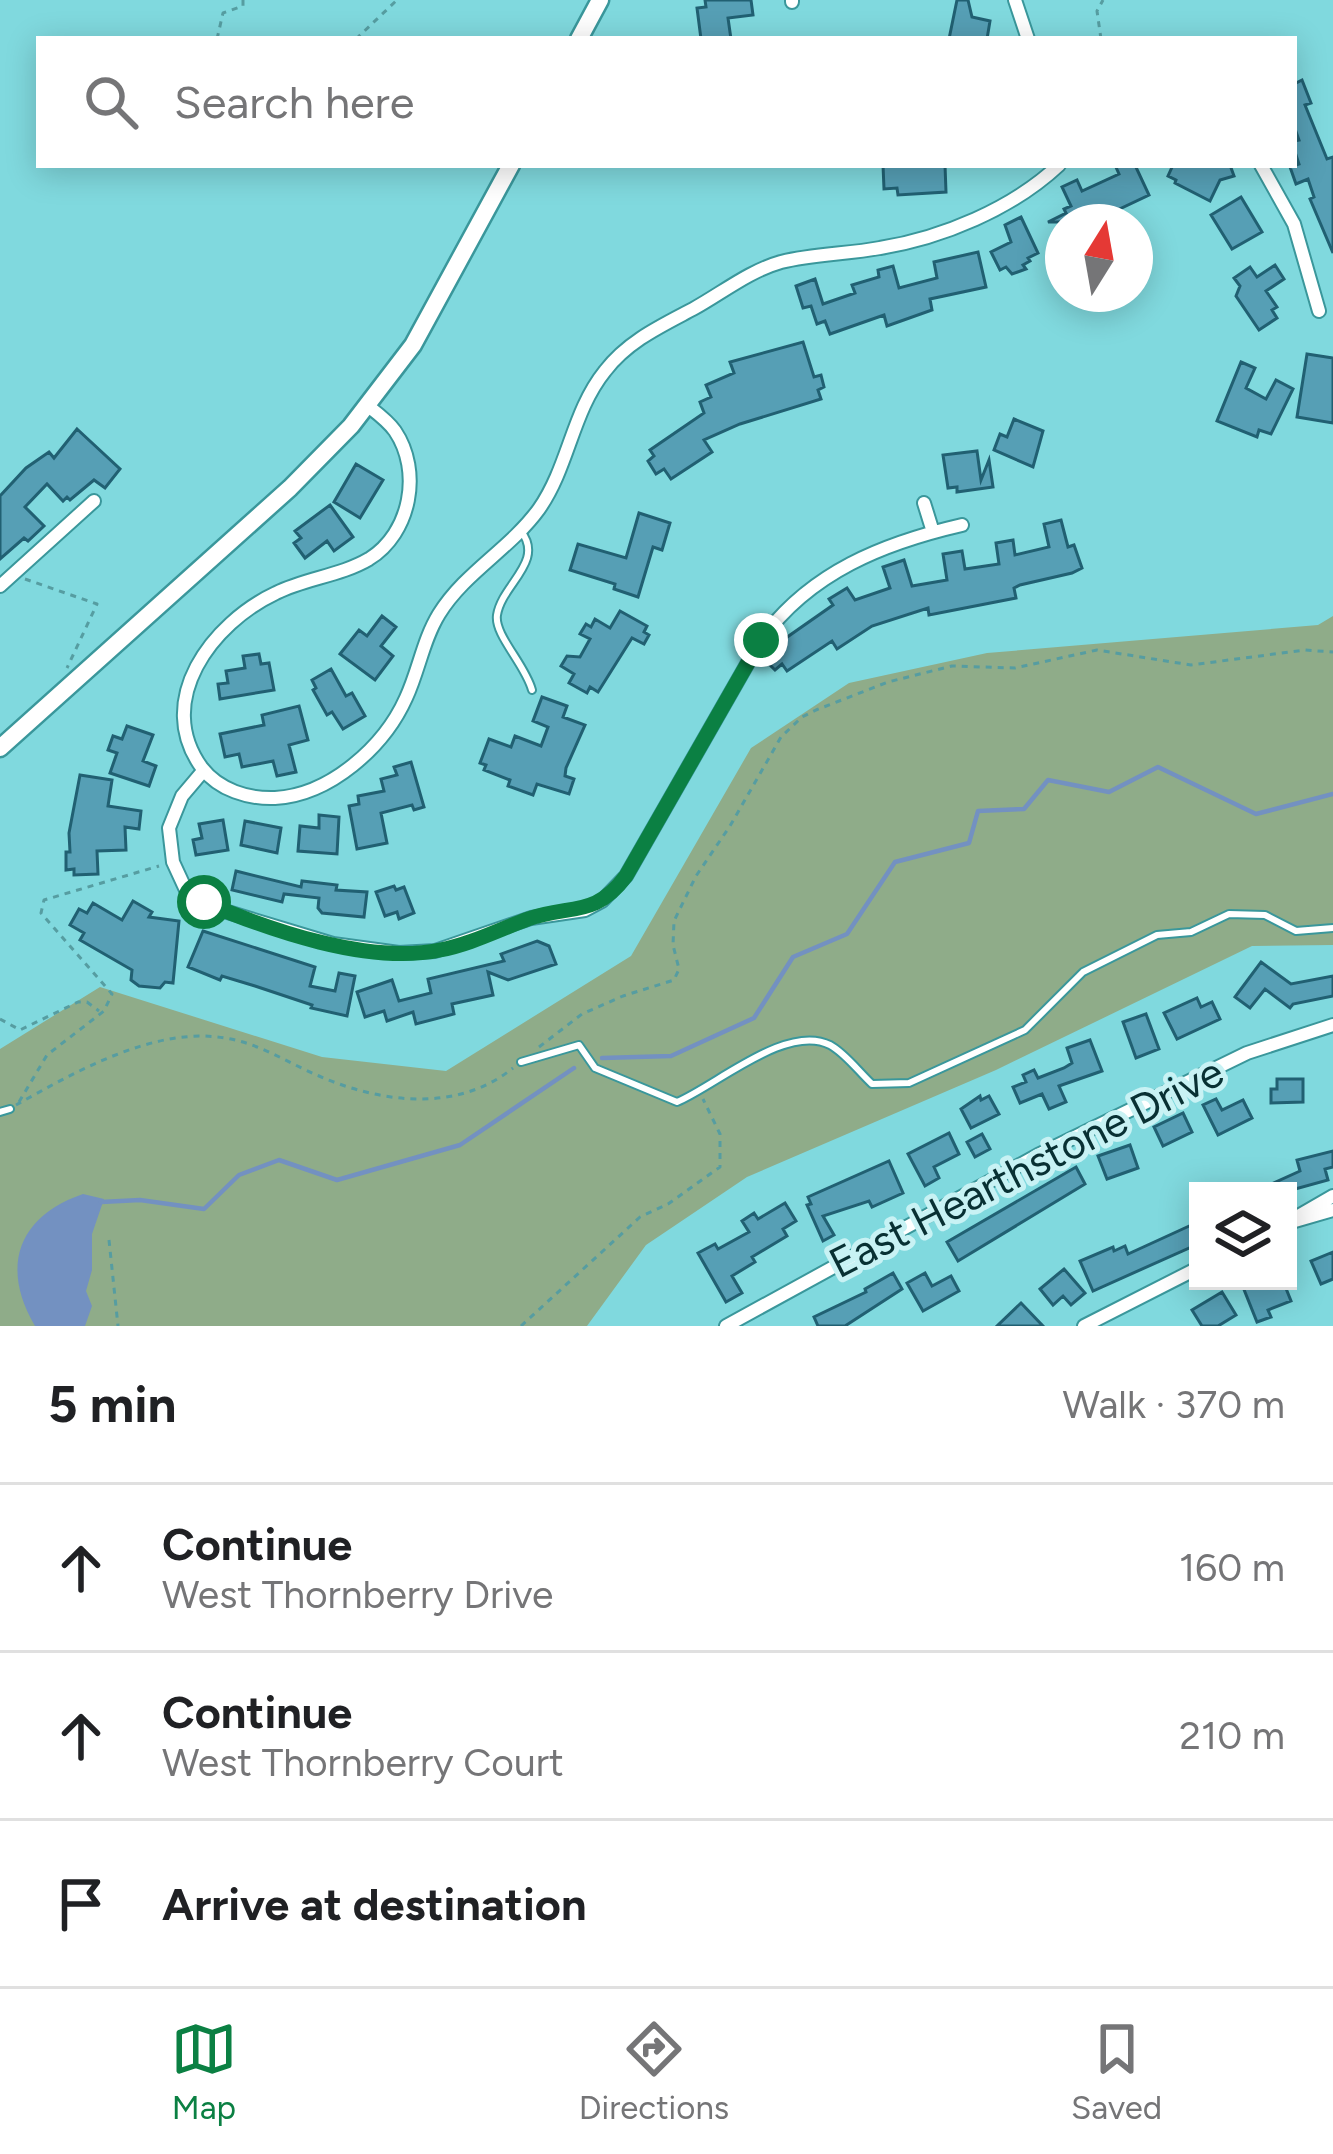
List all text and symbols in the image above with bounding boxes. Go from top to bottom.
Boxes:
search box [36,36,1297,168]
icon: search [78,69,144,135]
text: Search here [174,75,414,129]
north arrow [1045,204,1153,312]
route end [734,613,788,667]
route start [177,875,231,929]
street label: East Hearthstone Drive [821,1046,1232,1289]
map controls [1189,1182,1297,1290]
button: layers [1189,1182,1297,1290]
text: 5 min [48,1374,177,1435]
text: Walk · 370 m [1063,1381,1285,1428]
text: Continue [162,1517,352,1571]
icon: ahead [48,1535,114,1601]
text: 160 m [1179,1544,1285,1591]
text: West Thornberry Drive [162,1571,553,1618]
text: Continue [162,1685,352,1739]
icon: ahead [48,1703,114,1769]
text: 210 m [1179,1712,1285,1759]
text: West Thornberry Court [162,1739,564,1786]
icon: arrive [48,1871,114,1937]
text: Arrive at destination [162,1877,586,1931]
tab: Map [171,2016,237,2127]
tab: Directions [579,2016,729,2127]
tab: Saved [1071,2016,1162,2127]

